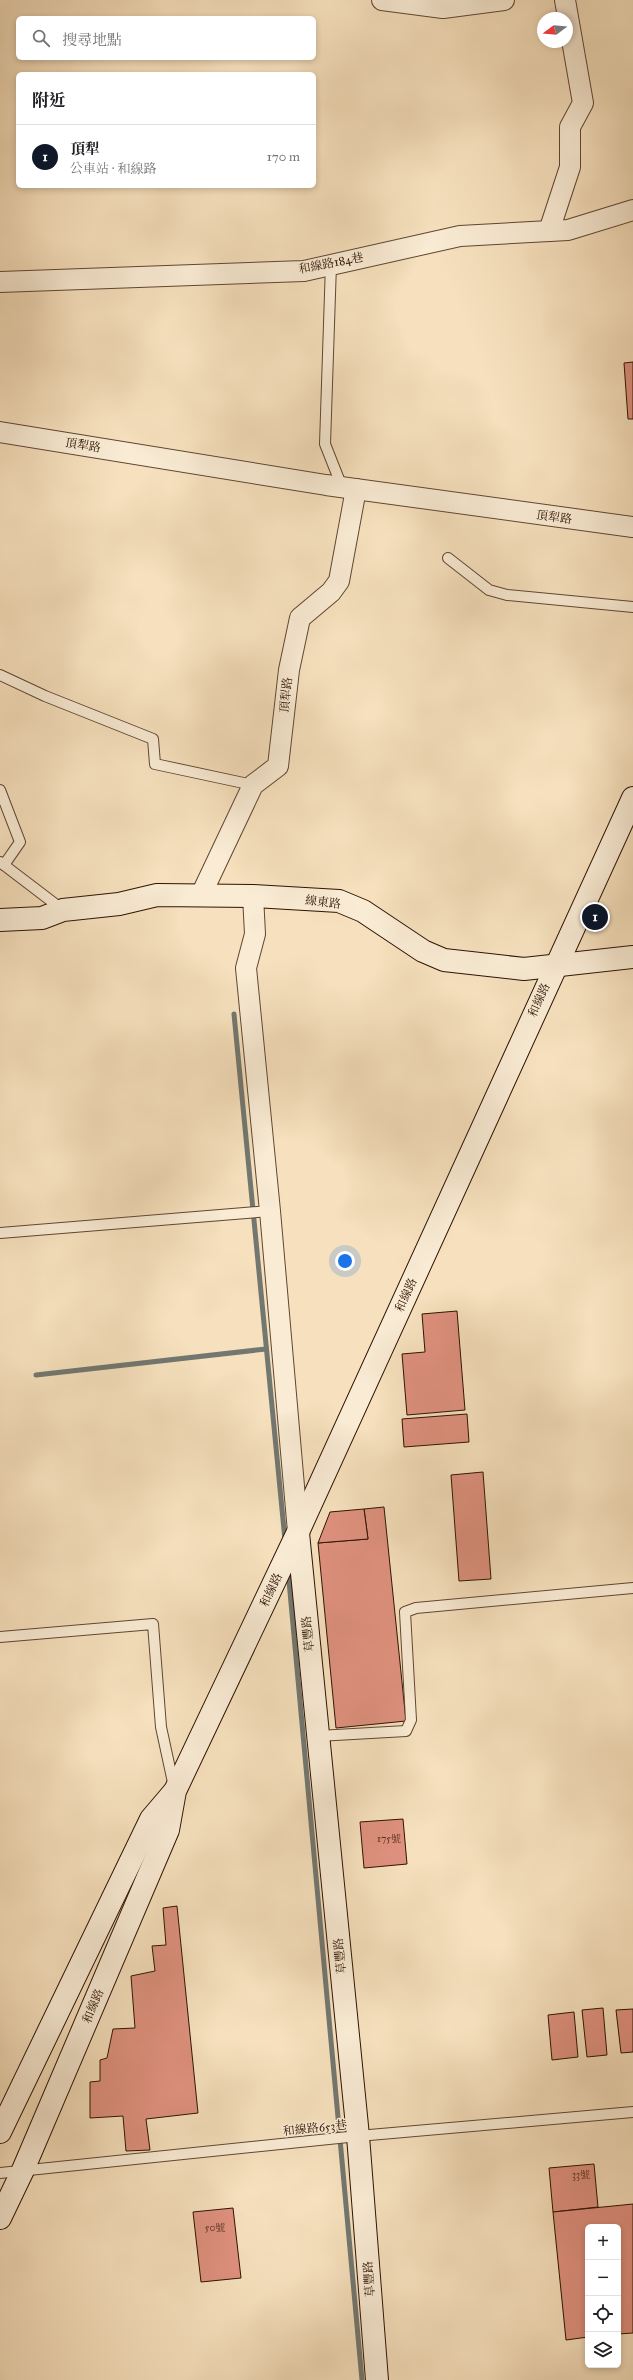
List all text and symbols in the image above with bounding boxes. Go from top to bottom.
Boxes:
north arrow [537,12,573,48]
search box [16,16,316,60]
icon: search [30,27,52,49]
text: 搜尋地點 [62,31,122,49]
text: 附近 [32,90,66,111]
text: 頂犁 [70,140,100,158]
text: 1 [42,149,48,165]
text: 170 m [267,149,300,165]
text: 公車站 · 和線路 [70,161,156,177]
street label: 和線路184巷 [297,250,365,276]
street label: 頂犁路 [64,435,102,455]
street label: 頂犁路 [535,508,573,526]
street label: 頂犁路 [277,676,295,714]
street label: 線東路 [304,893,342,911]
pin: 1 [582,902,608,932]
street label: 和線路 [525,981,553,1019]
your location [335,1251,355,1271]
street label: 和線路 [392,1276,420,1314]
street label: 和線路 [257,1571,285,1609]
street label: 草豐路 [299,1615,317,1653]
house number: 175號 [377,1833,401,1845]
street label: 草豐路 [331,1937,349,1975]
street label: 和線路 [80,1987,106,2025]
street label: 和線路653巷 [282,2118,348,2138]
house number: 33號 [572,2169,590,2181]
house number: 50號 [205,2222,225,2234]
map controls [585,2224,621,2368]
button: + [585,2224,621,2260]
button: − [585,2260,621,2296]
street label: 草豐路 [361,2261,377,2297]
button: locate [585,2296,621,2332]
button: layers [585,2332,621,2368]

